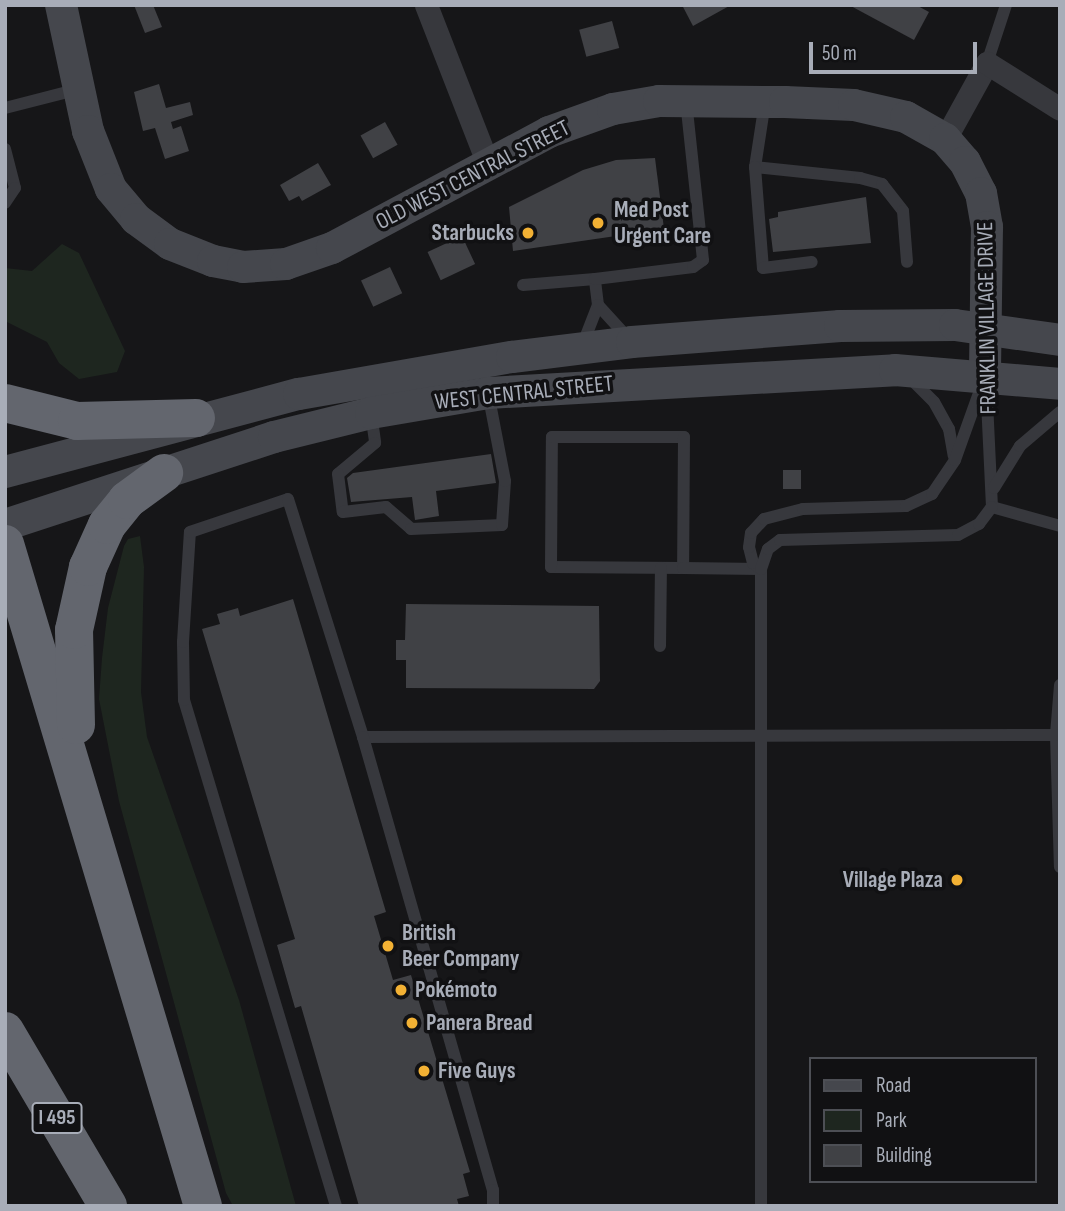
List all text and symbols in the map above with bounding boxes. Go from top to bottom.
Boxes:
scale bar [813,28,981,72]
text: 50 m [822,41,857,66]
street label: OLD WEST CENTRAL STREET [371,114,575,236]
place label: Med Post Urgent Care [614,196,711,250]
marker: Med Post Urgent Care [588,213,608,233]
place label: Starbucks [432,219,514,247]
street label: FRANKLIN VILLAGE DRIVE [972,221,1002,415]
marker: Starbucks [520,225,536,241]
street label: WEST CENTRAL STREET [433,370,615,416]
place label: Village Plaza [843,866,943,894]
marker: Village Plaza [949,872,965,888]
place label: British Beer Company [402,919,519,973]
marker: British Beer Company [380,938,396,954]
place label: Pokémoto [415,976,497,1004]
marker: Pokémoto [393,982,409,998]
place label: Panera Bread [426,1009,533,1037]
marker: Panera Bread [404,1015,420,1031]
place label: Five Guys [438,1057,516,1085]
legend [810,1057,1037,1183]
marker: Five Guys [416,1063,432,1079]
text: Road [876,1073,911,1098]
road number: I 495 [31,1100,83,1136]
text: Park [876,1108,907,1133]
text: Building [876,1143,932,1168]

